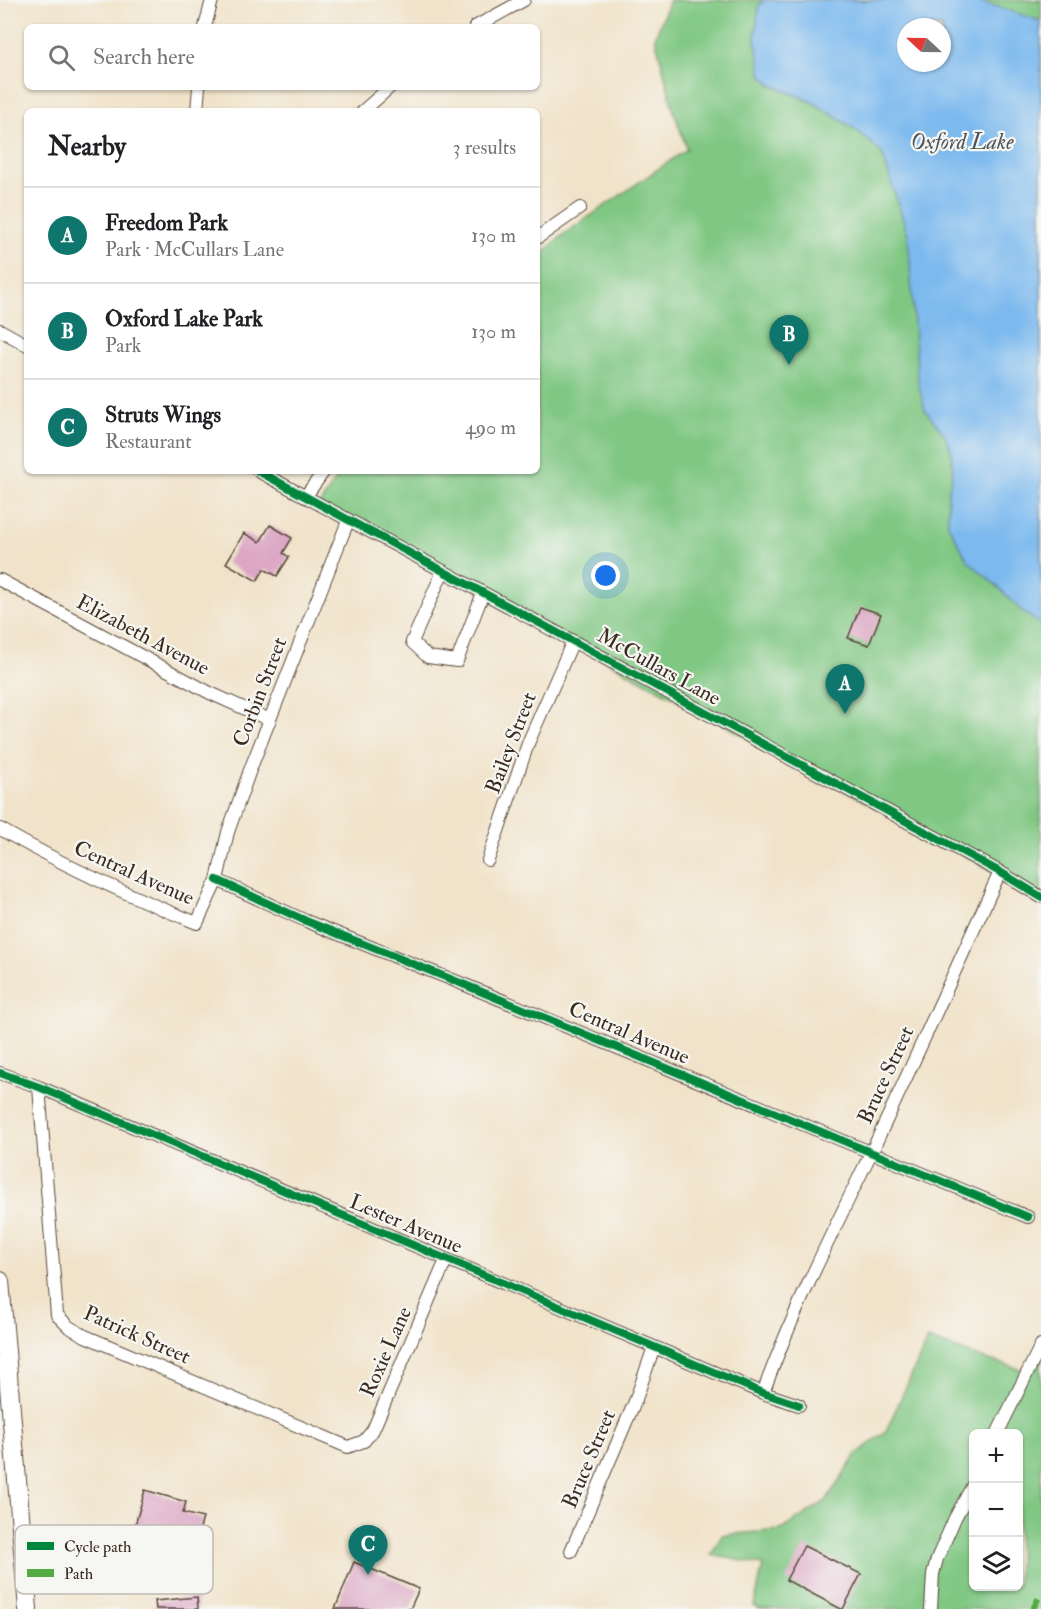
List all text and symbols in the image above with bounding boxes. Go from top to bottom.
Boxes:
north arrow [897,18,951,72]
search box [24,24,540,90]
icon: search [45,41,78,74]
text: Search here [93,43,195,71]
water label: Oxford Lake [911,128,1014,156]
text: Nearby [48,131,126,163]
text: 3 results [453,135,516,160]
text: Freedom Park [105,209,228,237]
text: A [61,223,74,248]
text: 130 m [471,223,516,248]
text: Park · McCullars Lane [105,237,284,262]
text: Oxford Lake Park [105,305,263,333]
pin: B [770,316,808,365]
text: B [61,319,74,344]
text: 130 m [471,319,516,344]
text: Park [105,333,141,358]
text: Struts Wings [105,401,221,429]
text: C [60,415,75,440]
text: 490 m [465,415,516,440]
text: Restaurant [105,429,192,454]
your location [591,561,620,590]
street label: Elizabeth Avenue [72,589,214,682]
street label: McCullars Lane [593,622,726,712]
street label: Corbin Street [227,633,293,751]
pin: A [826,664,864,714]
street label: Bailey Street [479,688,543,797]
street label: Central Avenue [70,834,198,912]
street label: Central Avenue [564,995,694,1071]
street label: Bruce Street [852,1022,920,1128]
street label: Lester Avenue [346,1188,467,1260]
street label: Patrick Street [79,1299,195,1371]
street label: Roxie Lane [354,1302,418,1401]
street label: Bruce Street [556,1405,622,1512]
map controls [969,1429,1023,1591]
button: + [969,1429,1023,1483]
button: − [969,1483,1023,1537]
legend [15,1525,213,1594]
pin: C [348,1526,388,1575]
text: Cycle path [64,1537,132,1558]
button: layers [969,1537,1023,1591]
text: Path [64,1564,94,1584]

